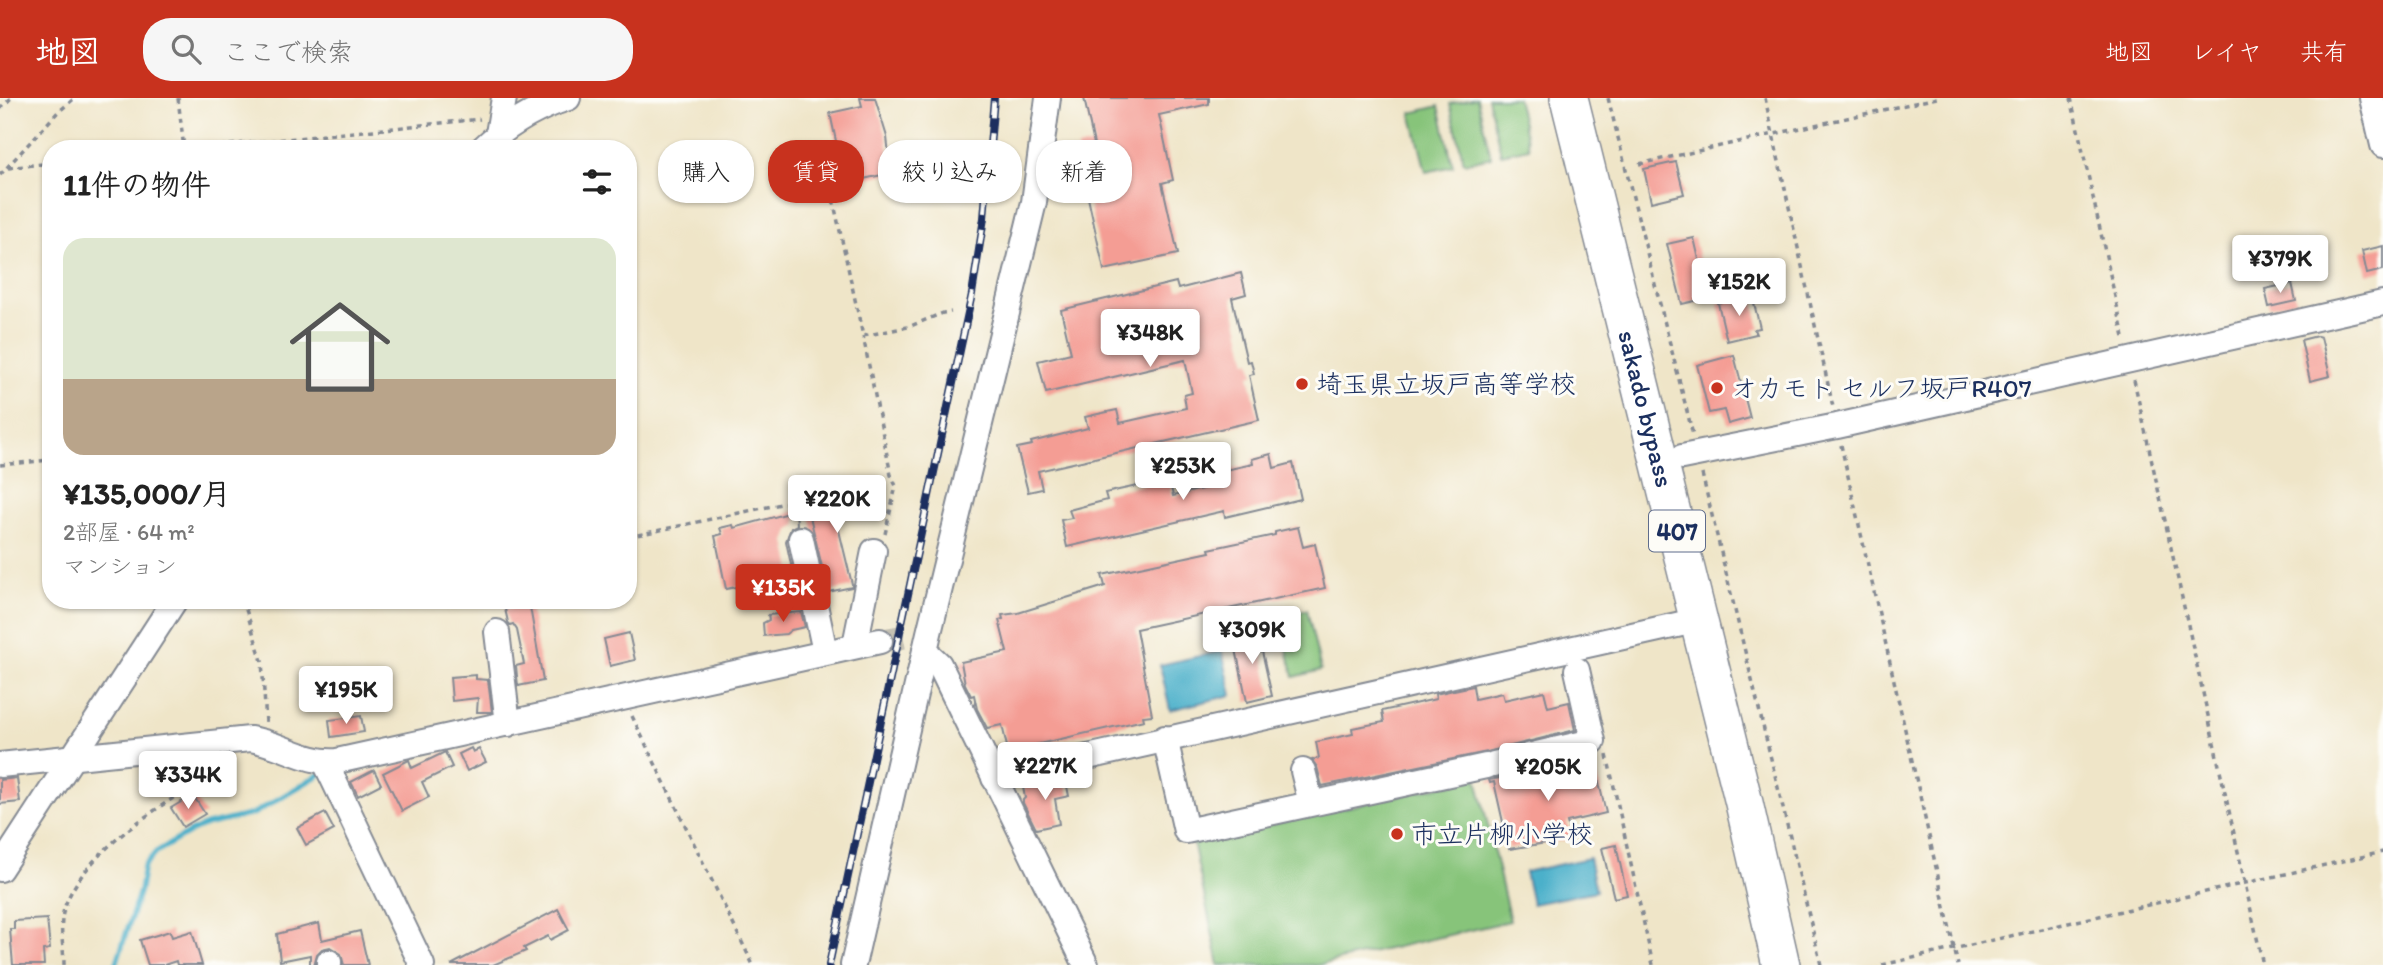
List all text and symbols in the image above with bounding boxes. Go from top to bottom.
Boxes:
search box [143,18,633,81]
icon: search [167,30,205,68]
text: 地図 [35,32,101,71]
text: ここで検索 [223,36,353,68]
text: 地図 [2105,37,2153,66]
text: レイヤ [2191,37,2262,66]
text: 共有 [2300,37,2348,66]
chip: 購入 [658,140,754,203]
chip: 賃貸 [768,140,864,203]
chip: 絞り込み [878,140,1022,203]
chip: 新着 [1036,140,1132,203]
icon: filters [578,163,616,201]
text: 11件の物件 [63,166,211,203]
pin: ¥379K [2231,236,2329,295]
text: ¥379K [2248,244,2312,272]
pin: ¥152K [1690,258,1788,318]
text: ¥152K [1708,267,1770,295]
icon: home [277,284,403,410]
pin: ¥348K [1101,310,1199,369]
text: ¥348K [1117,318,1183,346]
street label: sakado bypass [1611,327,1681,490]
place label: 埼玉県立坂戸高等学校 [1316,368,1576,400]
place label: オカモト セルフ坂戸R407 [1731,372,2032,404]
marker: 埼玉県立坂戸高等学校 [1294,376,1310,392]
marker: オカモト セルフ坂戸R407 [1709,380,1725,396]
pin: ¥253K [1134,442,1232,502]
text: ¥253K [1151,451,1215,479]
text: ¥135,000/月 [63,475,231,512]
pin: ¥220K [788,476,886,535]
text: ¥220K [804,484,870,512]
road number: 407 [1649,510,1705,551]
text: 2部屋 · 64 m² [63,518,195,546]
text: マンション [63,552,177,580]
pin: ¥135K [734,564,832,624]
text: ¥135K [752,573,814,601]
pin: ¥309K [1203,606,1301,666]
text: ¥309K [1219,615,1285,643]
pin: ¥195K [297,666,395,726]
text: ¥195K [315,675,377,703]
pin: ¥227K [996,742,1094,802]
pin: ¥205K [1499,744,1597,803]
text: ¥227K [1013,751,1077,779]
pin: ¥334K [139,752,237,811]
text: ¥205K [1515,752,1581,780]
text: ¥334K [155,760,221,788]
place label: 市立片柳小学校 [1411,818,1593,850]
marker: 市立片柳小学校 [1389,826,1405,842]

